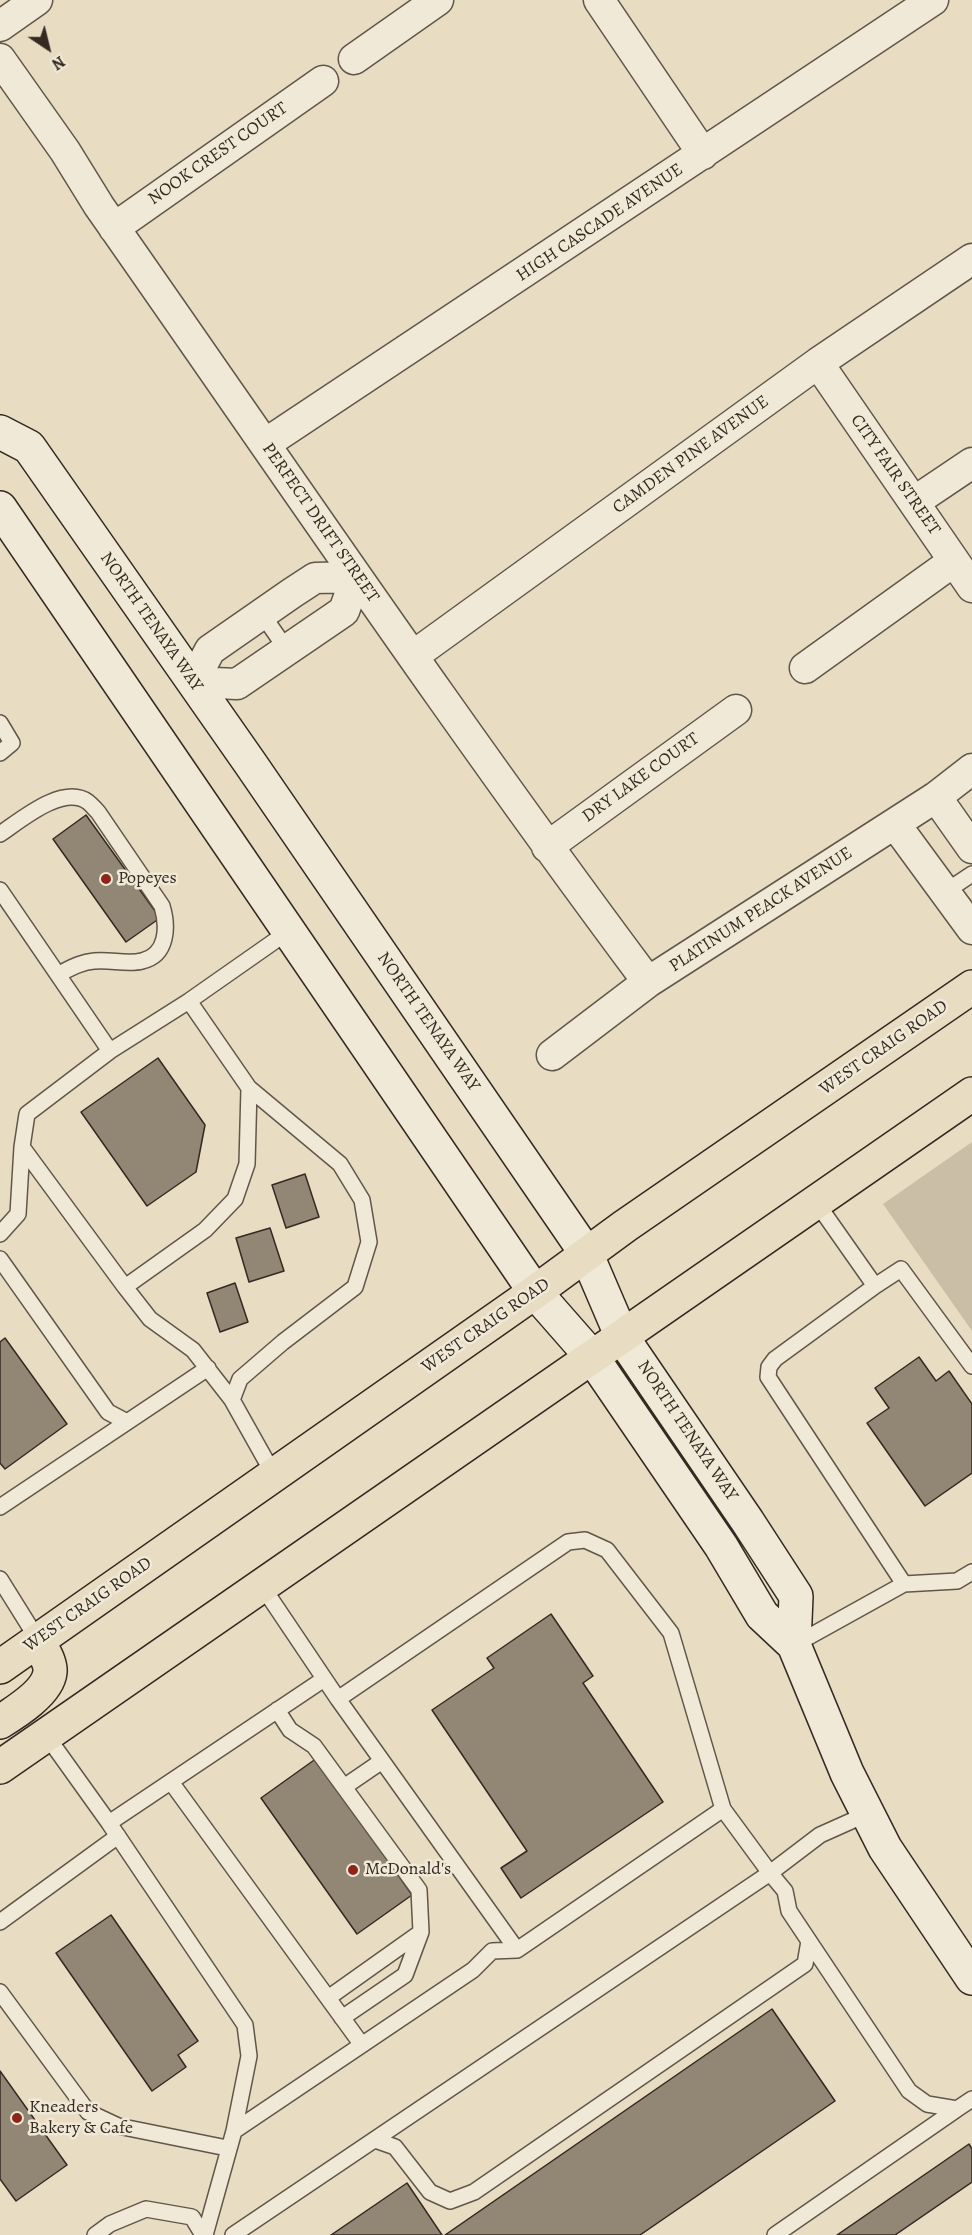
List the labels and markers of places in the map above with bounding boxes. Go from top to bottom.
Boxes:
place label: Popeyes [118,868,177,890]
marker: Popeyes [99,872,113,886]
place label: McDonald's [365,1859,451,1881]
marker: McDonald's [346,1863,360,1877]
place label: Kneaders Bakery & Cafe [29,2097,133,2140]
marker: Kneaders Bakery & Cafe [10,2111,24,2125]

